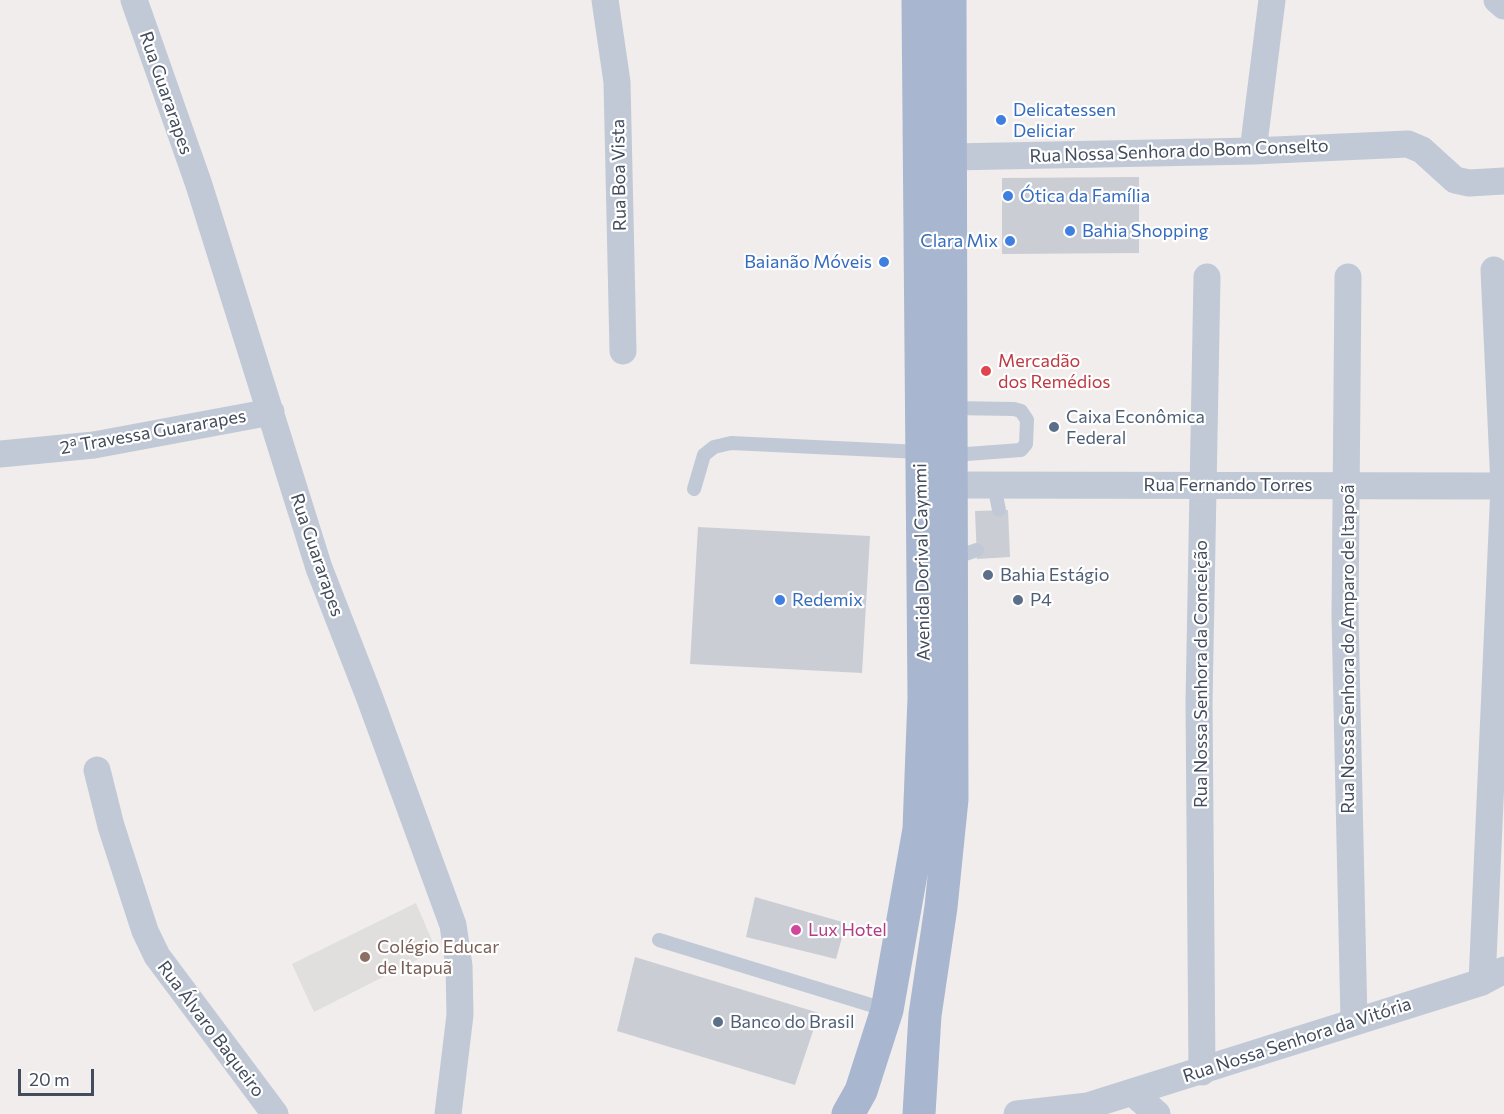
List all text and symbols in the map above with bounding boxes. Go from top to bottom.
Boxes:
street label: Rua Guararapes [135,29,197,157]
place label: Delicatessen Deliciar [1013,99,1116,142]
marker: Delicatessen Deliciar [994,113,1008,127]
street label: Rua Boa Vista [607,119,631,231]
street label: Rua Nossa Senhora do Bom Conselto [1029,135,1329,167]
place label: Ótica da Família [1020,185,1150,207]
marker: Ótica da Família [1001,189,1015,203]
place label: Bahia Shopping [1082,220,1208,242]
marker: Bahia Shopping [1063,224,1077,238]
place label: Clara Mix [920,230,998,252]
marker: Clara Mix [1003,234,1017,248]
place label: Baianão Móveis [744,251,872,273]
marker: Baianão Móveis [877,255,891,269]
place label: Mercadão dos Remédios [998,350,1111,392]
marker: Mercadão dos Remédios [979,364,993,378]
street label: 2ª Travessa Guararapes [58,405,248,459]
place label: Caixa Econômica Federal [1066,406,1205,448]
marker: Caixa Econômica Federal [1047,420,1061,434]
street label: Avenida Dorival Caymmi [909,463,935,661]
street label: Rua Fernando Torres [1144,474,1312,496]
street label: Rua Nossa Senhora do Amparo de Itapoã [1337,484,1359,814]
street label: Rua Guararapes [286,491,348,619]
street label: Rua Nossa Senhora da Conceição [1190,540,1212,808]
place label: Bahia Estágio [1000,564,1109,586]
marker: Bahia Estágio [981,568,995,582]
place label: Redemix [792,589,863,611]
place label: P4 [1030,589,1052,611]
marker: Redemix [773,593,787,607]
marker: P4 [1011,593,1025,607]
place label: Lux Hotel [808,919,887,941]
marker: Lux Hotel [789,923,803,937]
place label: Colégio Educar de Itapuã [377,936,499,978]
marker: Colégio Educar de Itapuã [358,950,372,964]
street label: Rua Álvaro Baqueiro [153,957,269,1101]
street label: Rua Nossa Senhora da Vitória [1180,993,1414,1087]
place label: Banco do Brasil [730,1011,854,1033]
marker: Banco do Brasil [711,1015,725,1029]
scale bar [21,1057,98,1095]
text: 20 m [29,1068,70,1090]

